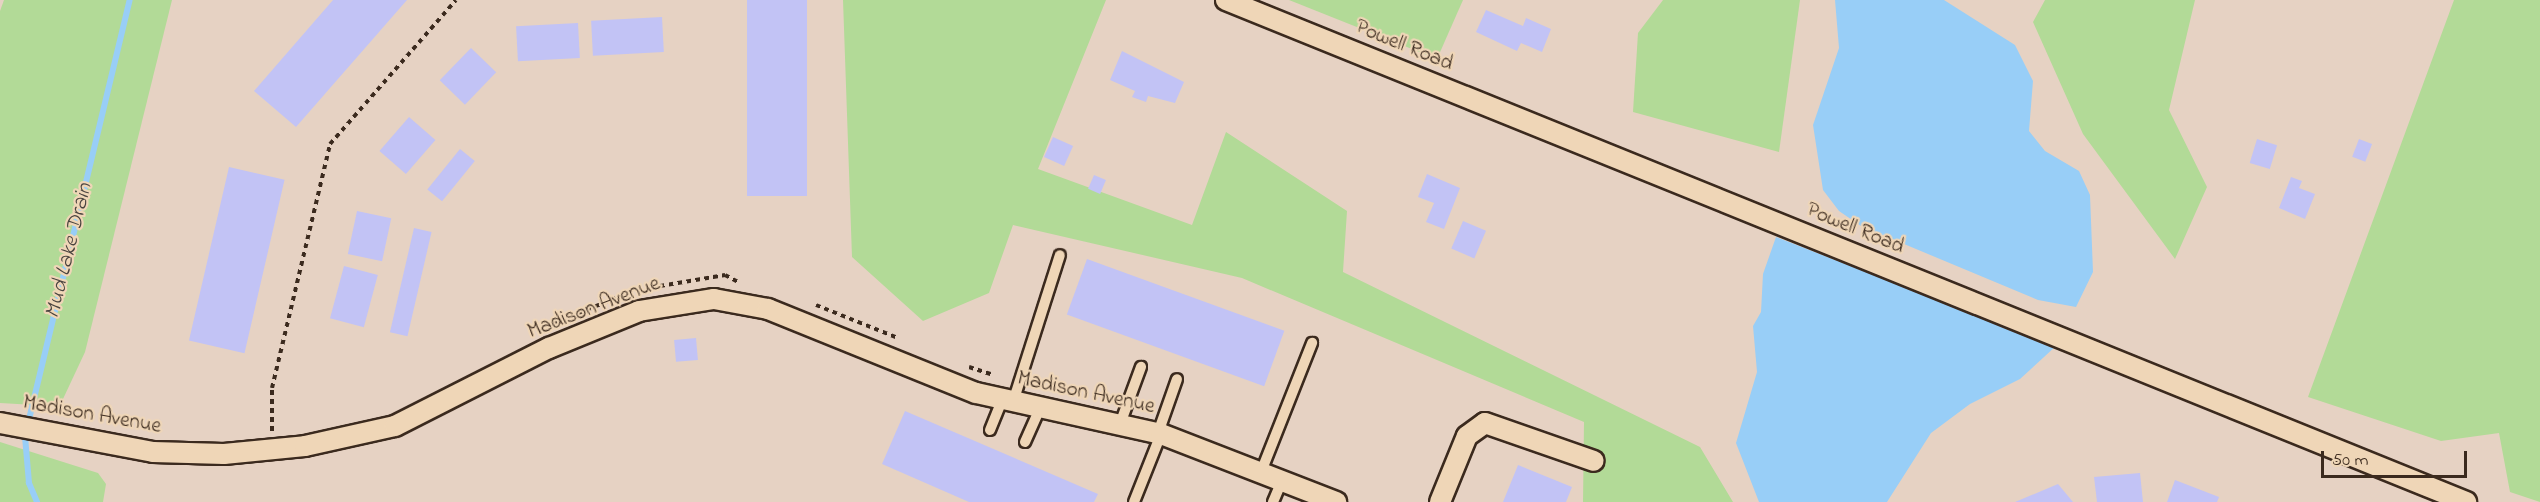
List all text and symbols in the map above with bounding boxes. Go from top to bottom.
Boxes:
street label: Powell Road [1352,15,1456,77]
water label: Mud Lake Drain [40,181,100,321]
street label: Powell Road [1803,198,1907,260]
street label: Madison Avenue [524,271,664,345]
street label: Madison Avenue [1015,366,1157,420]
street label: Madison Avenue [21,390,163,440]
scale bar [2324,439,2470,477]
text: 50 m [2332,448,2369,474]

